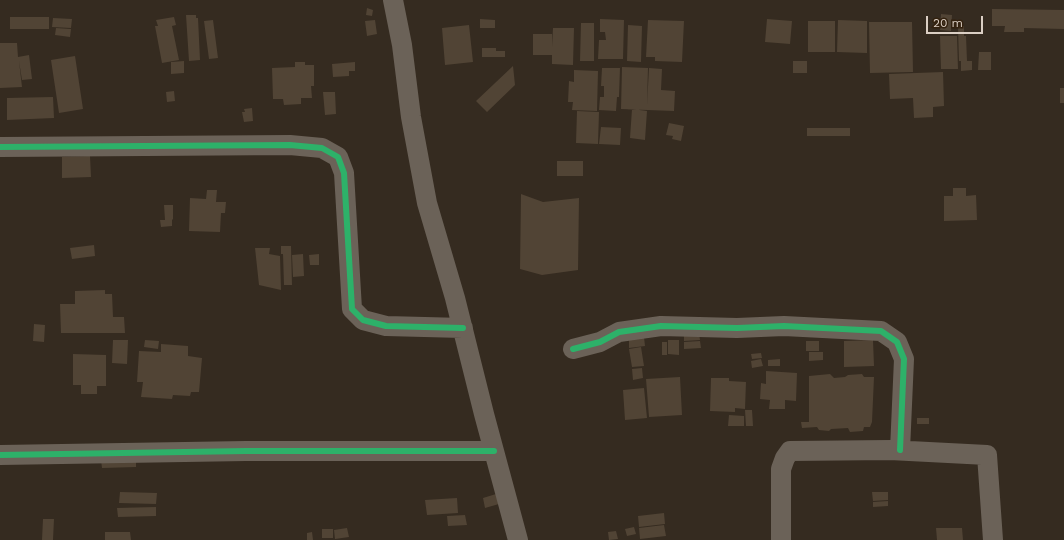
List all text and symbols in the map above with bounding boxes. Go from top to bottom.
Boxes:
scale bar [928,8,985,34]
text: 20 m [933,16,963,30]

